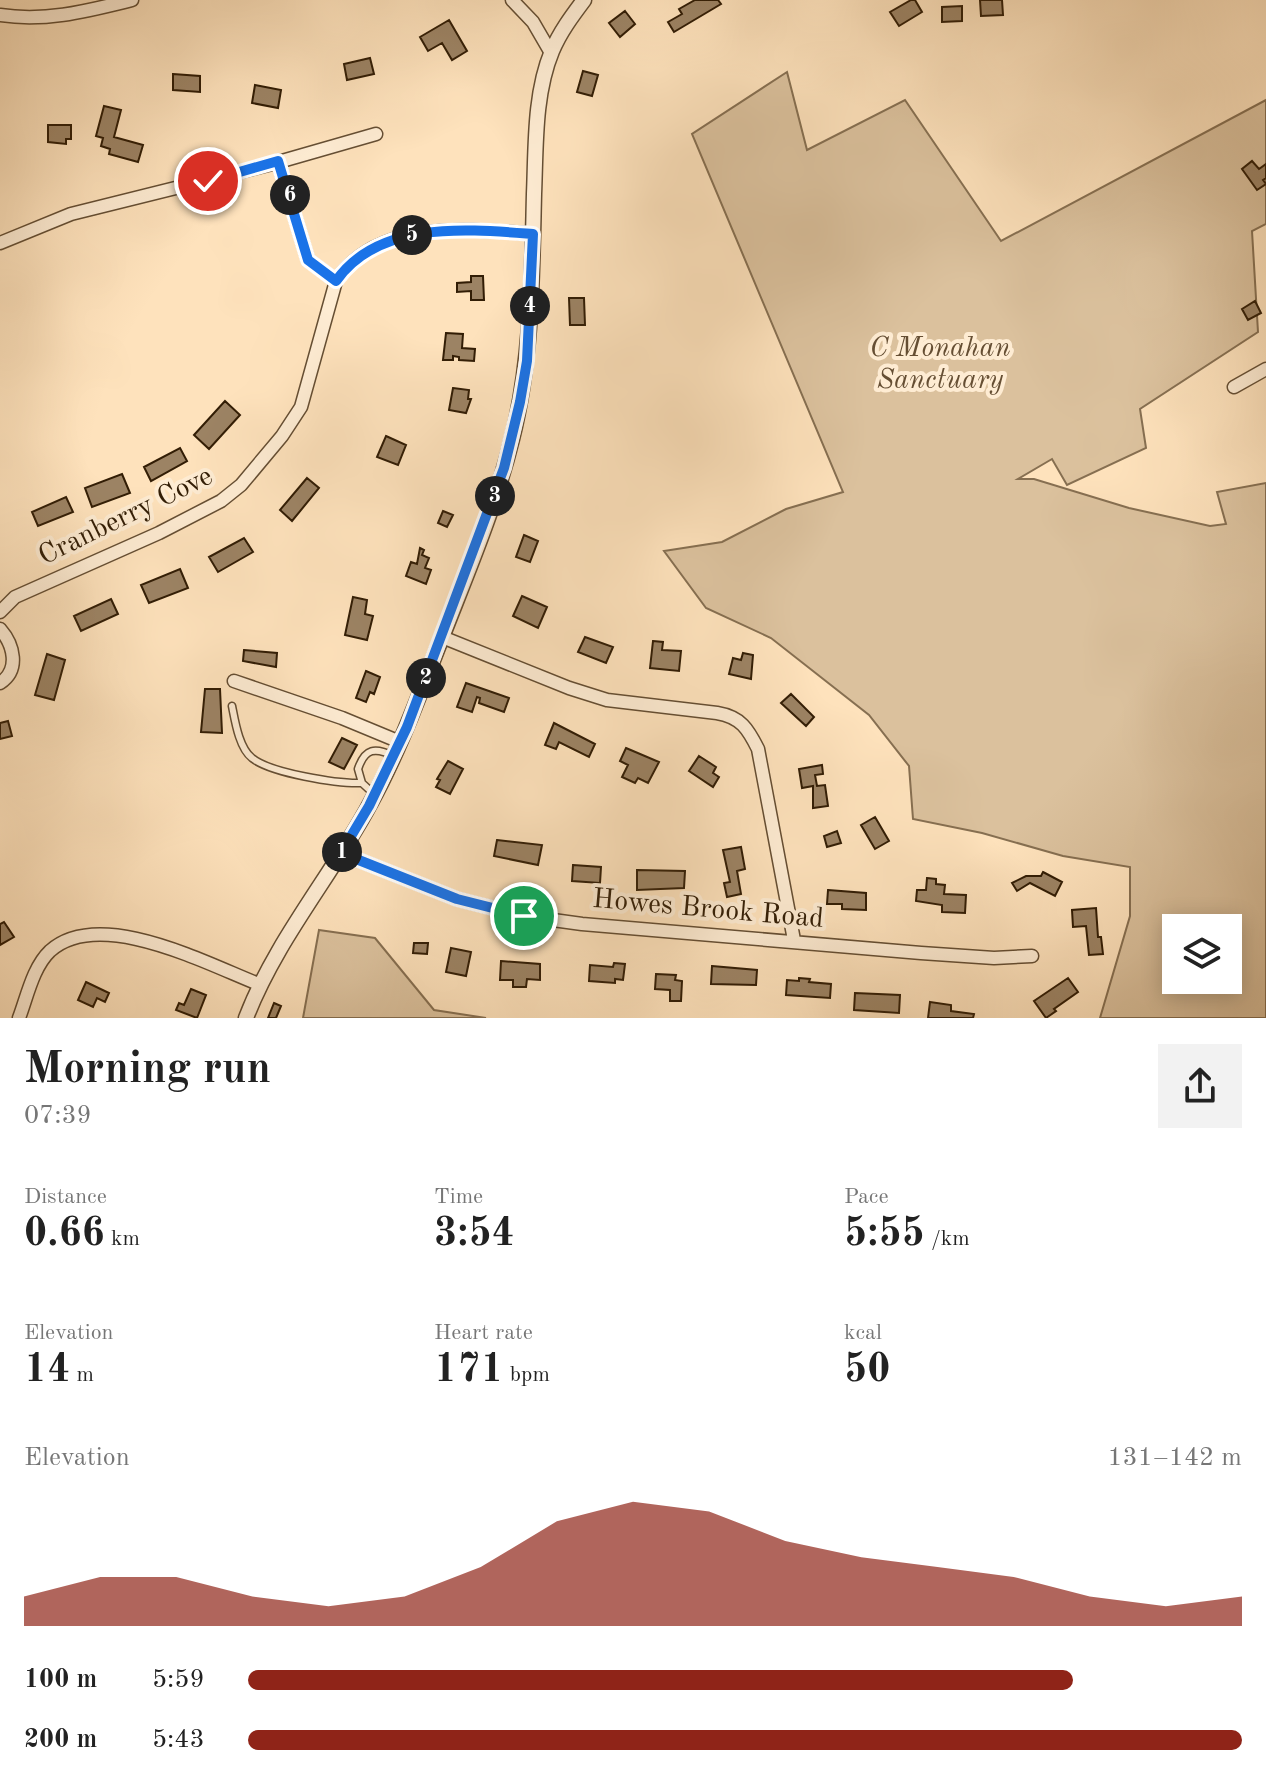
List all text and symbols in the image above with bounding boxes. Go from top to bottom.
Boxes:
pin [174,147,242,215]
icon: check [186,159,230,203]
pin: 6 [270,175,310,215]
text: 6 [284,184,296,206]
pin: 5 [392,215,432,255]
text: 5 [406,224,418,246]
pin: 4 [510,286,550,326]
text: 4 [524,295,536,317]
park label: C Monahan Sanctuary [870,335,1010,395]
street label: Cranberry Cove [35,463,217,571]
pin: 3 [475,476,515,516]
text: 3 [489,485,501,507]
pin: 2 [406,658,446,698]
text: 2 [420,667,432,689]
pin: 1 [322,832,362,872]
text: 1 [336,841,348,863]
pin [490,882,558,950]
street label: Howes Brook Road [591,886,825,934]
icon: arrive [502,894,546,938]
map controls [1162,914,1242,994]
button: layers [1162,914,1242,994]
button: share [1158,1044,1242,1128]
text: Morning run [24,1048,271,1092]
text: 07:39 [24,1103,92,1129]
text: Distance [24,1186,107,1208]
text: Time [434,1186,483,1208]
text: Pace [844,1186,889,1208]
text: 0.66 [24,1215,105,1255]
text: 3:54 [434,1215,515,1255]
text: 5:55 [844,1215,925,1255]
text: km [105,1228,140,1250]
text: /km [925,1228,970,1250]
text: Elevation [24,1322,114,1344]
text: Heart rate [434,1322,533,1344]
text: kcal [844,1322,882,1344]
text: 14 [24,1351,70,1391]
text: 171 [434,1351,504,1391]
text: 50 [844,1351,890,1391]
text: m [70,1364,94,1386]
text: bpm [504,1364,550,1386]
text: Elevation [24,1445,130,1471]
text: 131–142 m [1107,1445,1242,1471]
text: 100 m [24,1667,97,1693]
text: 5:59 [152,1667,205,1693]
text: 200 m [24,1727,97,1753]
text: 5:43 [152,1727,205,1753]

